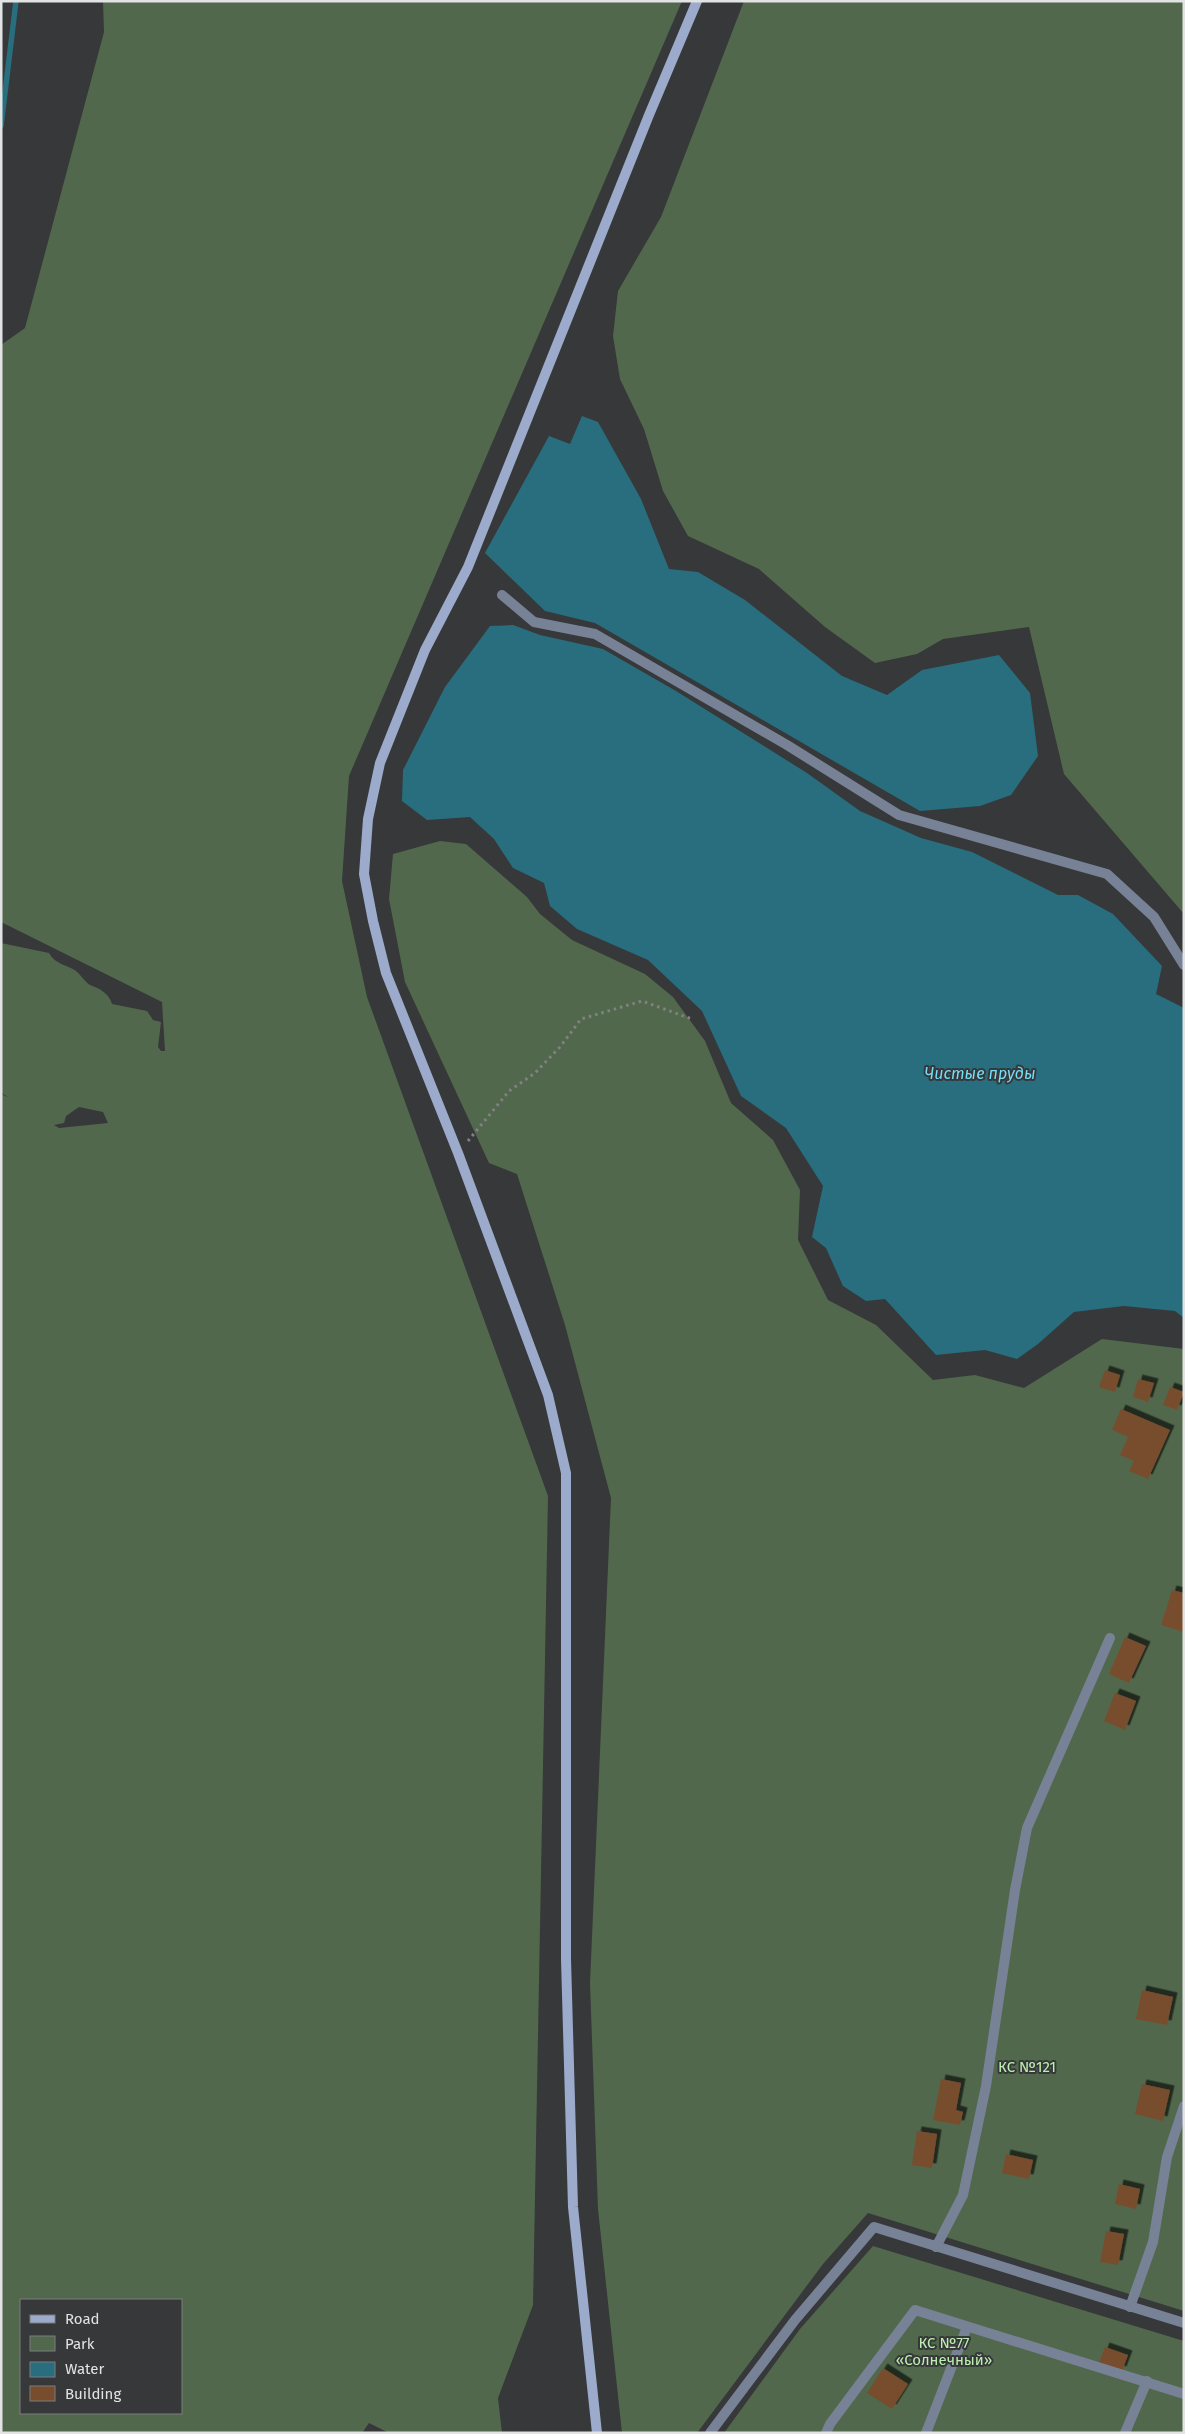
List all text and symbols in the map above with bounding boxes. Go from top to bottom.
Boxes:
water label: Чистые пруды [925,1064,1035,1083]
park label: КС №121 [998,2058,1056,2076]
legend [20,2299,182,2414]
text: Road [65,2310,100,2328]
park label: КС №77 «Солнечный» [896,2334,992,2369]
text: Park [65,2335,95,2353]
text: Water [65,2360,104,2378]
text: Building [65,2385,121,2403]

